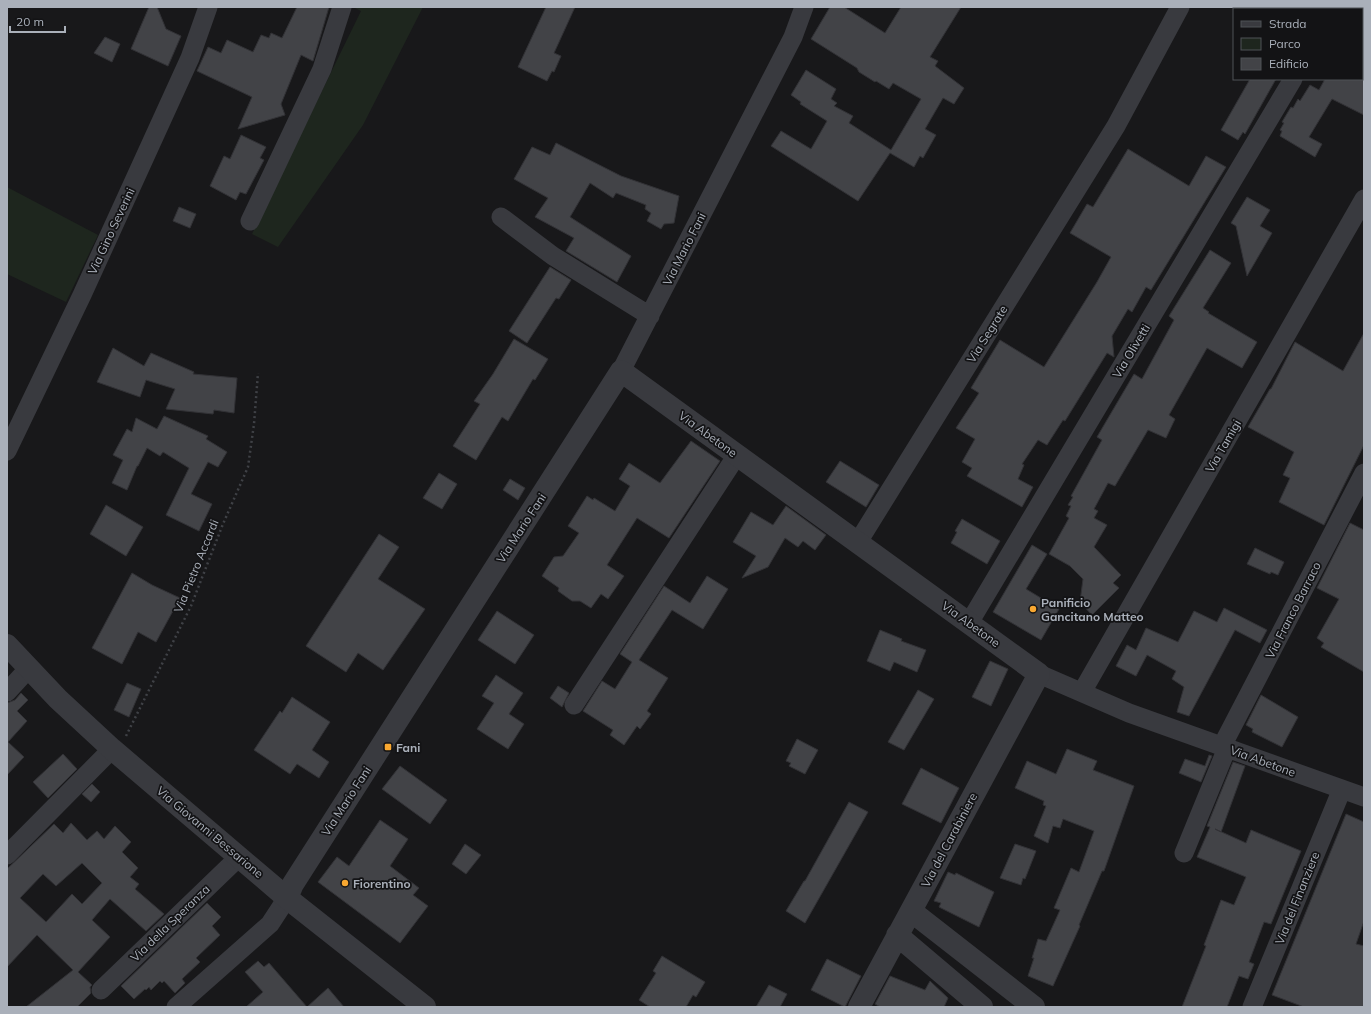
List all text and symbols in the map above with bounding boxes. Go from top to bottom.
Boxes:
scale bar [10,8,65,34]
legend [1233,8,1363,80]
text: 20 m [16,14,44,29]
text: Strada [1269,16,1307,31]
text: Parco [1269,36,1301,51]
text: Edificio [1269,56,1309,71]
street label: Via Gino Severini [84,185,138,277]
street label: Via Mario Fani [659,210,709,288]
street label: Via Segrate [963,302,1011,366]
street label: Via Olivetti [1109,321,1153,381]
street label: Via Abetone [676,408,740,460]
street label: Via Tamigi [1202,417,1244,475]
street label: Via Mario Fani [493,490,549,566]
street label: Via Pietro Accardi [170,517,222,615]
street label: Via Franco Barraco [1262,559,1324,661]
place label: Panificio Gancitano Matteo [1041,595,1144,624]
street label: Via Abetone [939,598,1003,650]
marker: Panificio Gancitano Matteo [1028,604,1038,614]
place label: Fani [396,740,420,755]
marker: Fani [383,742,393,752]
street label: Via Abetone [1228,742,1298,780]
street label: Via Mario Fani [318,763,374,839]
street label: Via Giovanni Bessarione [154,783,266,881]
street label: Via del Carabiniere [918,790,980,890]
street label: Via del Finanziere [1272,849,1322,947]
place label: Fiorentino [353,876,411,891]
marker: Fiorentino [340,878,350,888]
street label: Via della Speranza [127,881,213,965]

